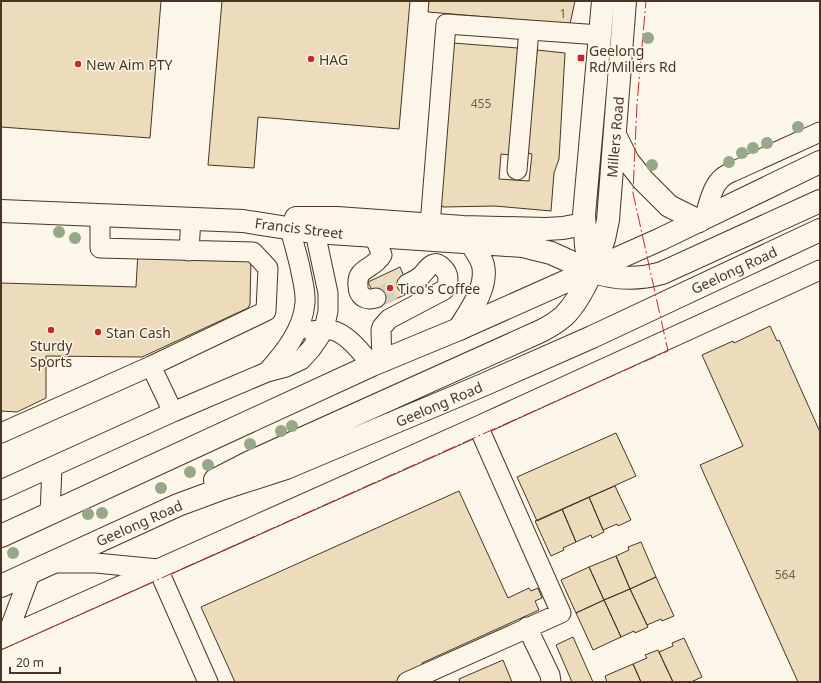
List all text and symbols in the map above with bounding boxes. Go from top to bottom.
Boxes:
house number: 1 [560,5,566,22]
place label: Geelong Rd/Millers Rd [589,41,676,76]
place label: HAG [319,50,348,69]
marker: Geelong Rd/Millers Rd [576,53,586,63]
marker: HAG [306,54,316,64]
place label: New Aim PTY [86,55,172,74]
marker: New Aim PTY [73,59,83,69]
house number: 455 [471,95,491,112]
street label: Millers Road [602,96,628,178]
street label: Francis Street [254,213,344,243]
street label: Geelong Road [688,242,780,298]
place label: Tico's Coffee [398,279,480,298]
marker: Tico's Coffee [385,283,395,293]
place label: Stan Cash [106,323,171,342]
marker: Sturdy Sports [46,325,56,335]
marker: Stan Cash [93,327,103,337]
place label: Sturdy Sports [30,336,73,371]
street label: Geelong Road [393,377,485,431]
street label: Geelong Road [93,495,185,551]
house number: 564 [775,566,795,583]
scale bar [10,649,60,675]
text: 20 m [16,654,44,671]

